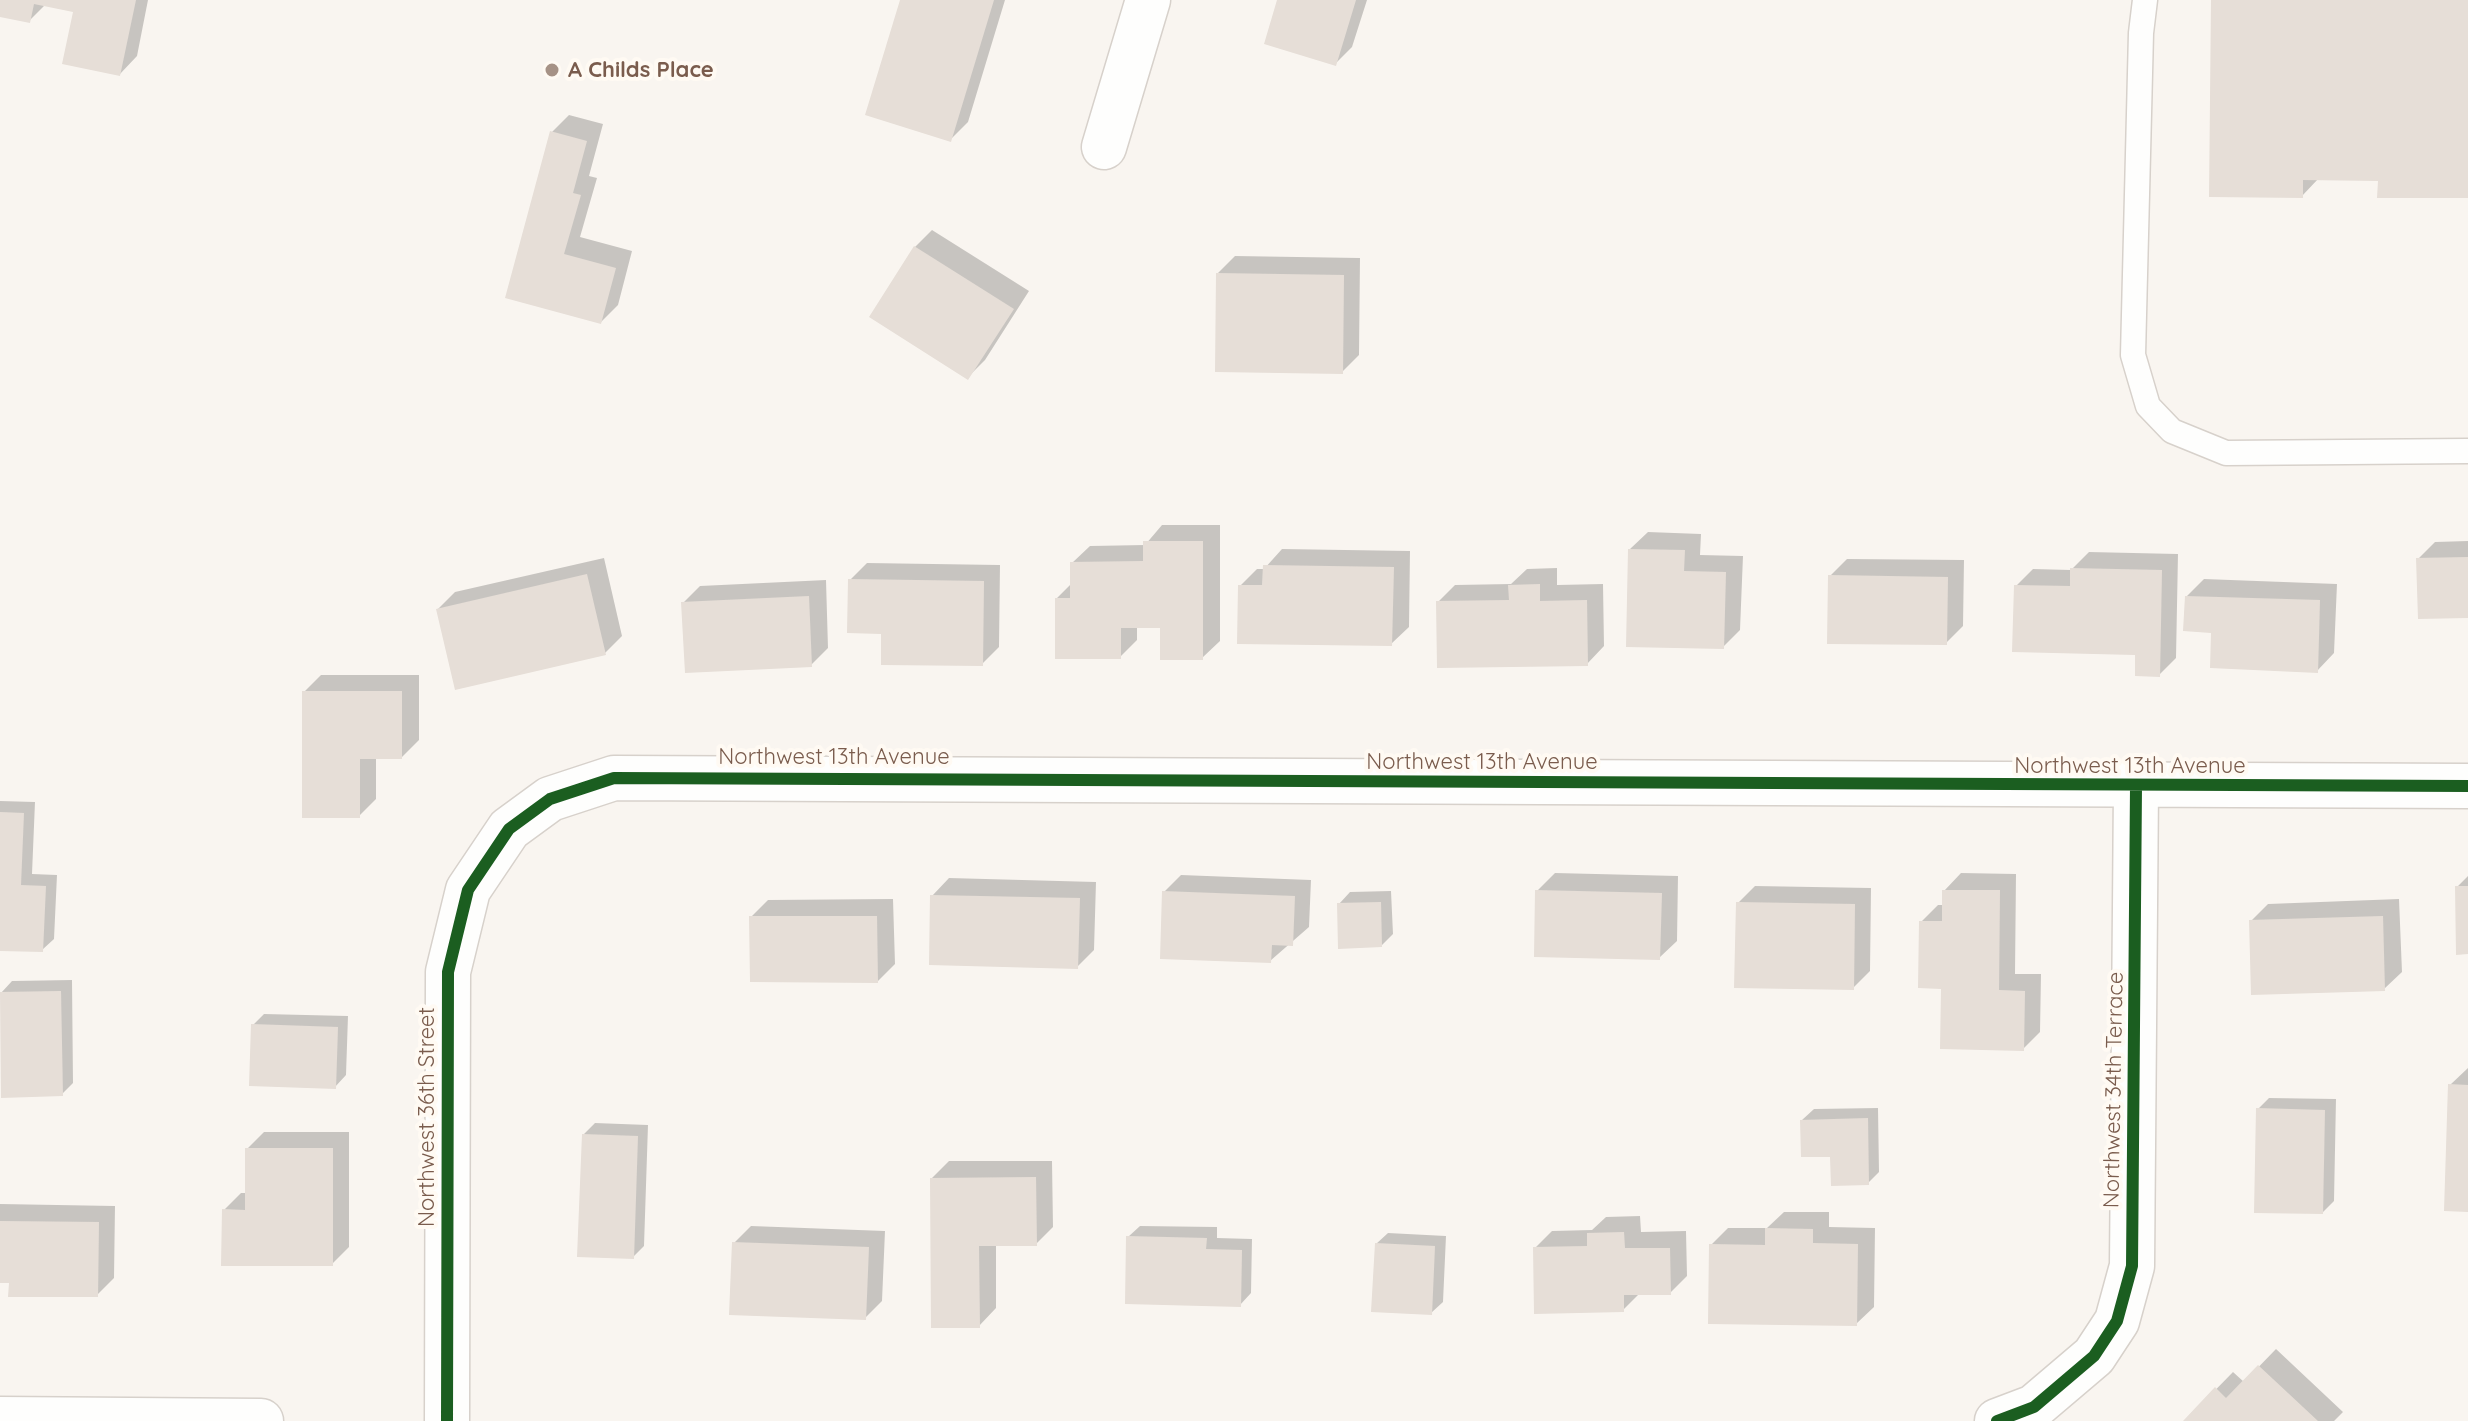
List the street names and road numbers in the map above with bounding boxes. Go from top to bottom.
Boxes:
street label: Northwest 13th Avenue [718,744,950,770]
street label: Northwest 13th Avenue [1366,749,1598,775]
street label: Northwest 13th Avenue [2014,753,2246,779]
street label: Northwest 34th Terrace [2099,972,2129,1208]
street label: Northwest 36th Street [414,1007,440,1227]

